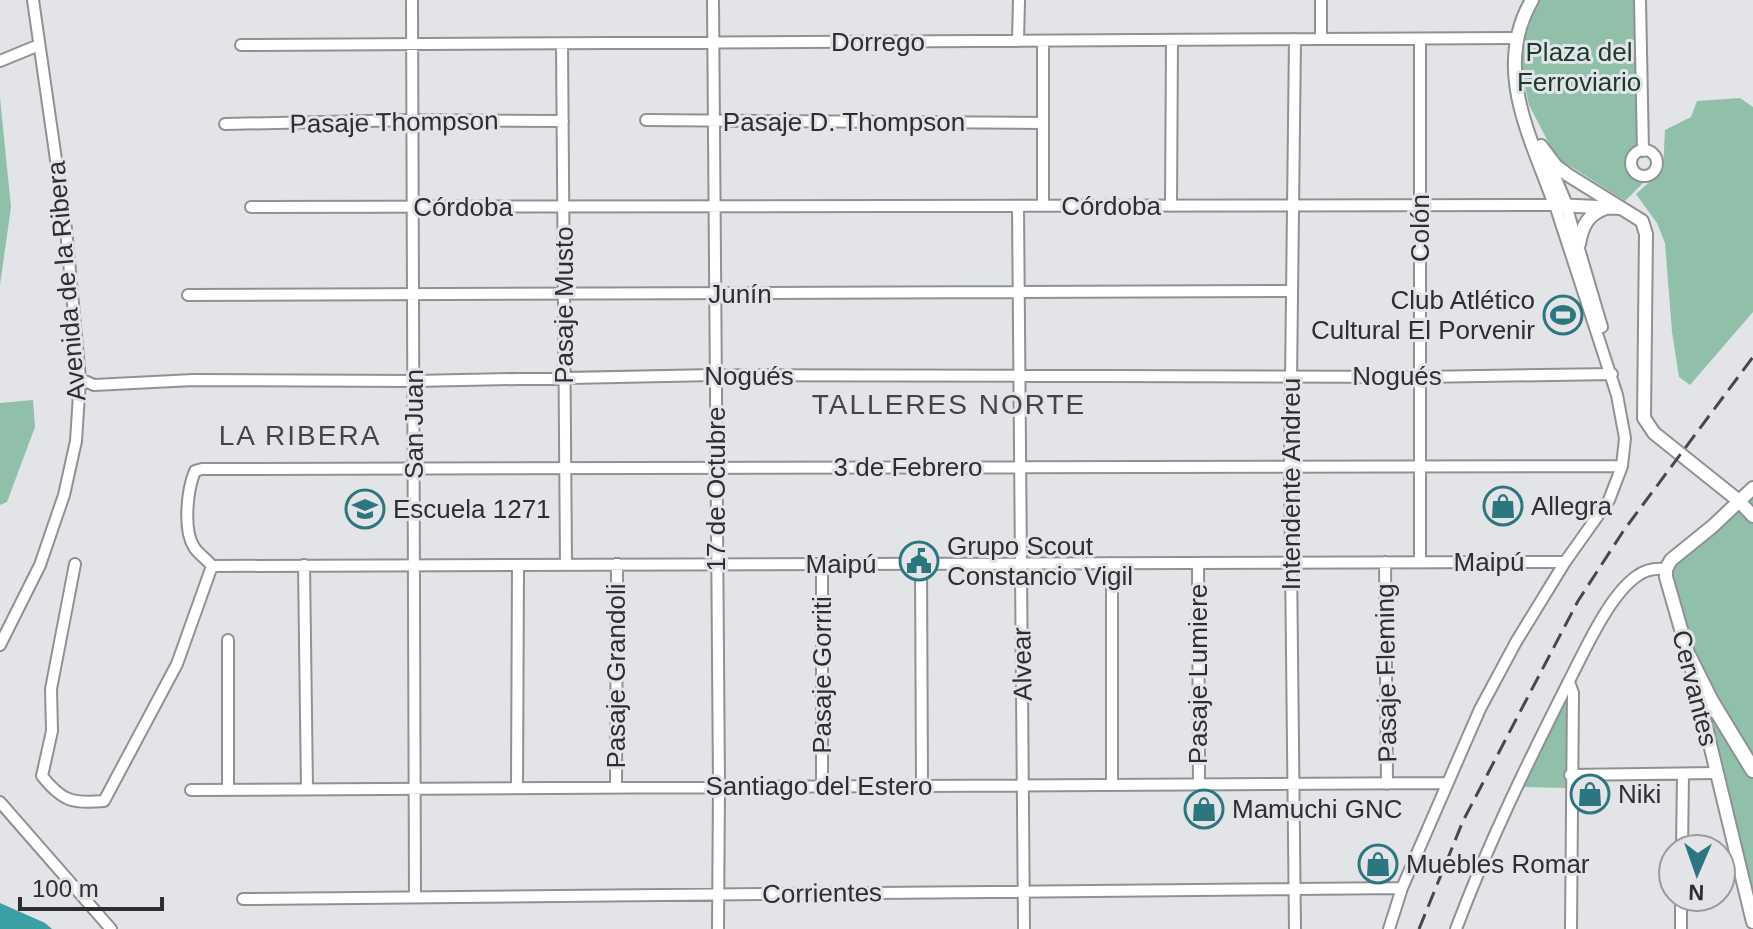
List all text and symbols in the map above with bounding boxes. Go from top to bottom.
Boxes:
street label: Dorrego [831,27,925,57]
park label: Plaza del Ferroviario [1517,37,1641,97]
street label: Pasaje Thompson [289,105,499,139]
street label: Pasaje D. Thompson [723,107,965,137]
street label: Avenida de la Ribera [41,159,91,402]
street label: Córdoba [1061,191,1161,221]
street label: Córdoba [413,192,513,222]
street label: Colón [1405,194,1435,262]
street label: Pasaje Musto [549,226,579,384]
street label: Junín [708,279,772,309]
place label: Club Atlético Cultural El Porvenir [1311,285,1535,345]
sports icon: Club Atlético Cultural El Porvenir [1542,294,1584,336]
street label: Nogués [704,361,794,391]
street label: Nogués [1352,361,1442,391]
street label: San Juan [399,369,429,479]
street label: Intendente Andreu [1276,378,1306,590]
district label: TALLERES NORTE [812,389,1086,420]
street label: 17 de Octubre [701,407,731,571]
district label: LA RIBERA [219,420,381,451]
street label: 3 de Febrero [834,452,982,482]
shop icon: Allegra [1482,485,1524,527]
school or university icon: Escuela 1271 [344,488,386,530]
place label: Allegra [1531,491,1612,521]
place label: Escuela 1271 [393,494,551,524]
place label: Grupo Scout Constancio Vigil [947,531,1133,591]
public building icon: Grupo Scout Constancio Vigil [898,540,940,582]
street label: Maipú [1454,547,1524,577]
street label: Maipú [806,549,876,579]
street label: Pasaje Fleming [1369,583,1403,763]
street label: Pasaje Grandoli [601,584,631,769]
street label: Pasaje Lumiere [1183,584,1213,764]
street label: Pasaje Gorriti [807,596,837,754]
street label: Alvear [1006,627,1038,701]
street label: Cervantes [1666,627,1724,749]
street label: Santiago del Estero [706,771,932,801]
shop icon: Niki [1569,773,1611,815]
place label: Niki [1618,779,1661,809]
shop icon: Mamuchi GNC [1183,788,1225,830]
place label: Mamuchi GNC [1232,794,1402,824]
north arrow [1657,833,1737,913]
shop icon: Muebles Romar [1357,843,1399,885]
place label: Muebles Romar [1406,849,1590,879]
scale bar [20,861,162,911]
text: 100 m [32,875,99,902]
street label: Corrientes [762,877,882,909]
text: N [1688,880,1705,905]

